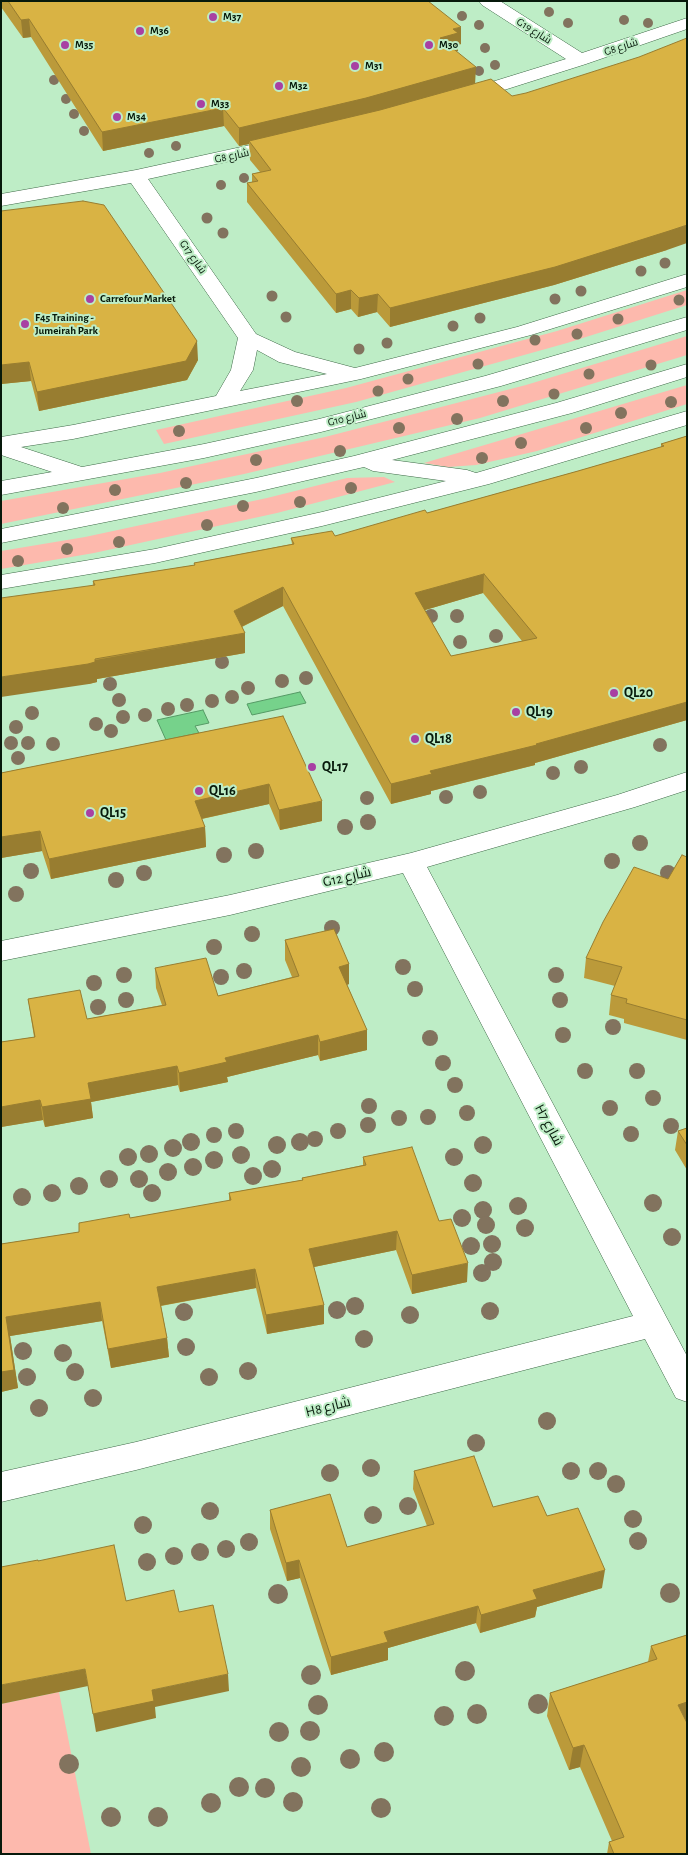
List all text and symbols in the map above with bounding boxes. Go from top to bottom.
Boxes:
place label: M37 [223,10,241,24]
marker: M37 [207,11,219,23]
street label: G19 شارع [514,15,554,47]
place label: M36 [150,24,169,38]
marker: M36 [134,25,146,37]
street label: G8 شارع [602,35,640,59]
place label: M35 [75,38,93,52]
place label: M30 [439,38,458,52]
marker: M35 [59,39,71,51]
marker: M30 [423,39,435,51]
place label: M31 [365,59,382,73]
marker: M31 [349,60,361,72]
place label: M32 [289,79,308,93]
marker: M32 [273,80,285,92]
place label: M33 [211,97,229,111]
marker: M33 [195,98,207,110]
place label: M34 [127,110,146,124]
marker: M34 [111,111,123,123]
street label: G8 شارع [214,146,250,166]
street label: G17 شارع [177,238,209,276]
place label: Carrefour Market [100,292,176,306]
marker: Carrefour Market [84,293,96,305]
place label: F45 Training - Jumeirah Park [35,311,98,337]
marker: F45 Training - Jumeirah Park [19,318,31,330]
street label: G10 شارع [326,407,368,429]
place label: QL20 [624,685,653,701]
marker: QL20 [608,687,620,699]
place label: QL19 [526,704,553,720]
marker: QL19 [510,706,522,718]
place label: QL18 [425,731,452,747]
marker: QL18 [409,733,421,745]
place label: QL17 [322,759,348,775]
marker: QL17 [306,761,318,773]
place label: QL16 [209,783,236,799]
marker: QL16 [193,785,205,797]
place label: QL15 [100,805,126,821]
marker: QL15 [84,807,96,819]
street label: G12 شارع [321,863,373,891]
street label: H7 شارع [531,1101,567,1149]
street label: H8 شارع [304,1393,352,1421]

